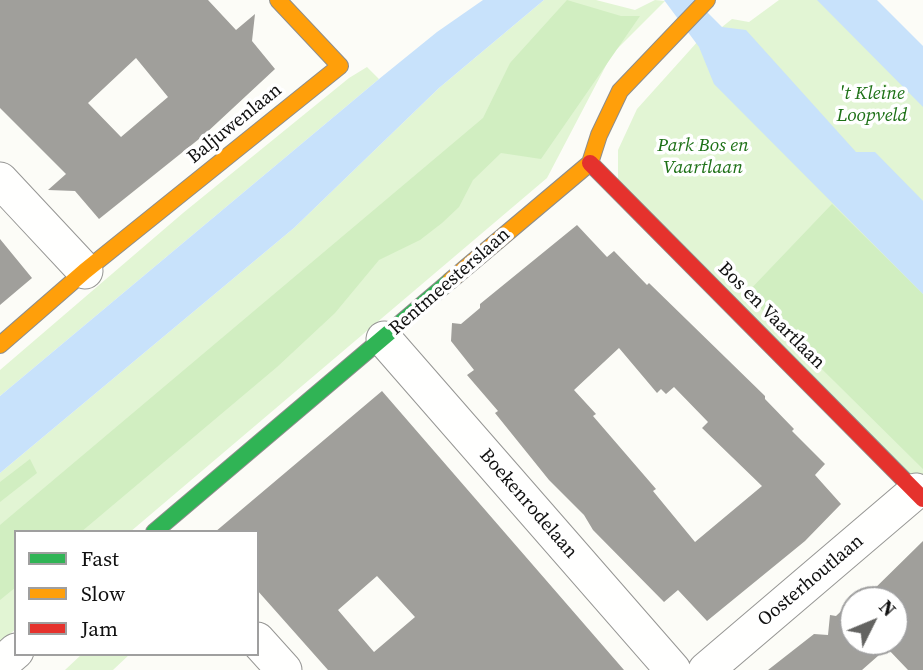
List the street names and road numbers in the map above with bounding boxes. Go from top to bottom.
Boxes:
street label: Baljuwenlaan [183,79,287,169]
street label: Rentmeesterslaan [385,223,515,341]
street label: Bos en Vaartlaan [713,258,829,374]
street label: Boekenrodelaan [474,444,582,564]
street label: Oosterhoutlaan [754,530,868,632]

